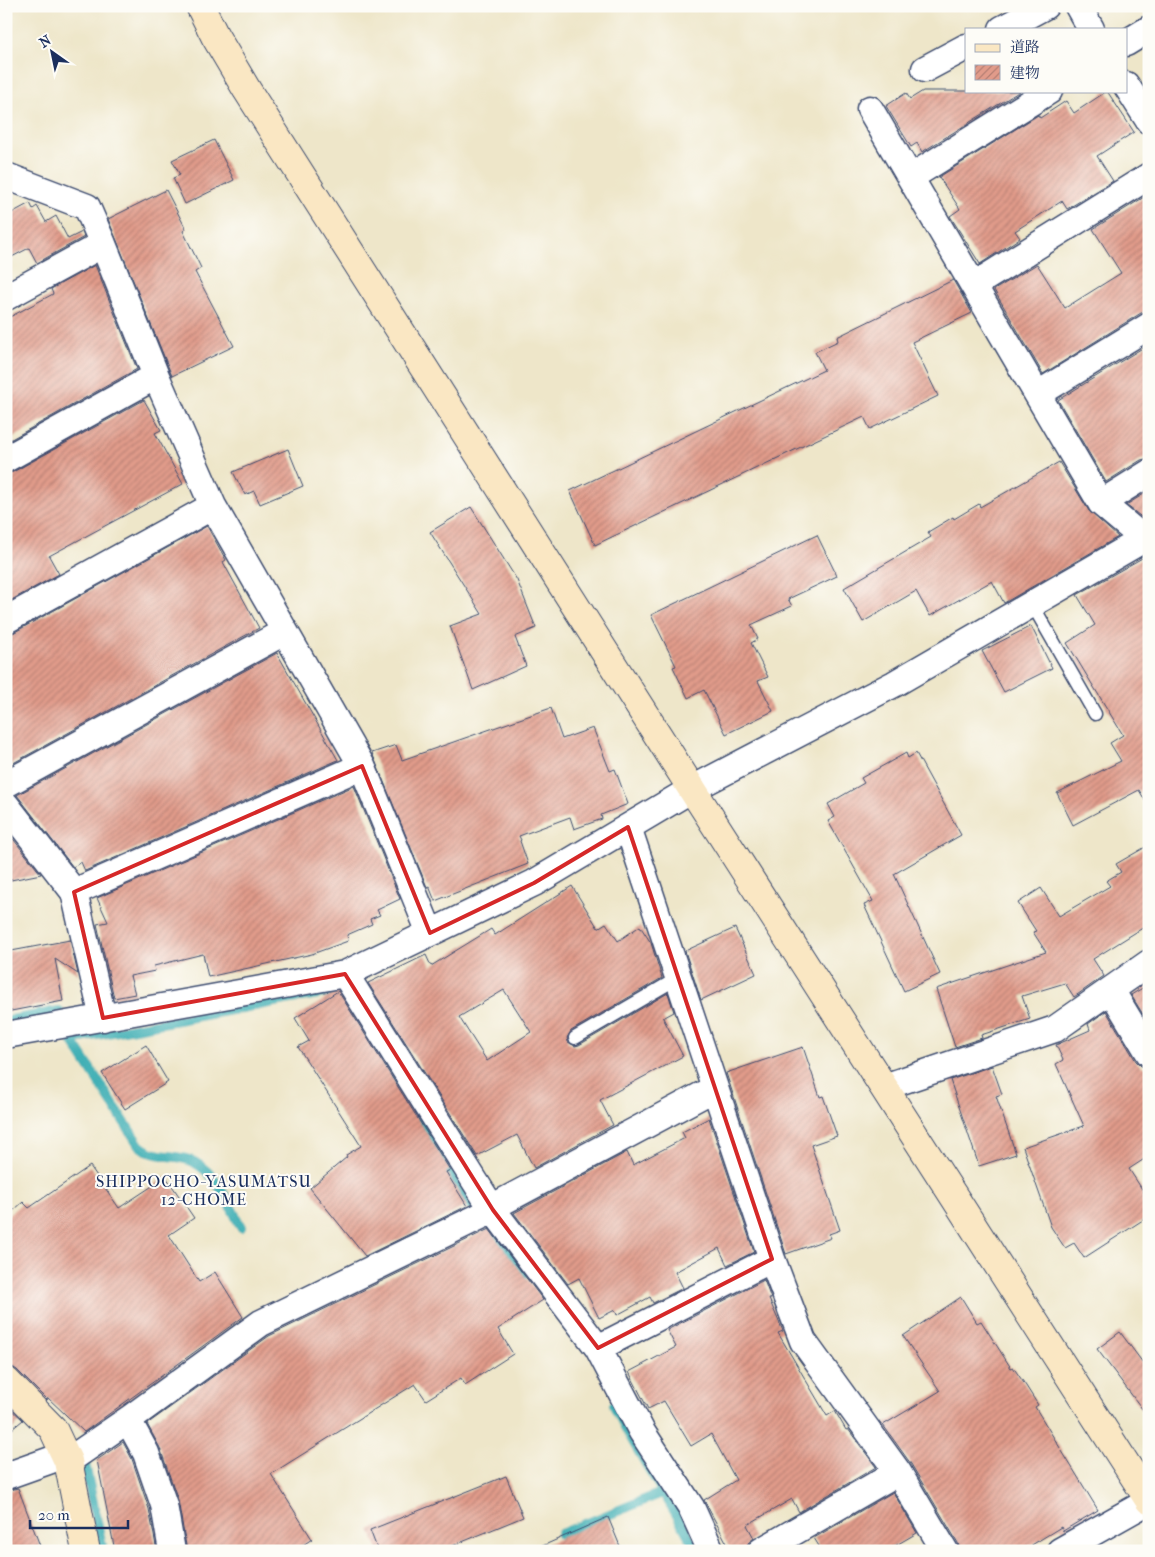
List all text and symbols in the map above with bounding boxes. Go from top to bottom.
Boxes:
north arrow [28,28,78,78]
legend [965,28,1128,92]
text: N [36,31,55,52]
text: 道路 [1010,38,1040,56]
text: 建物 [1010,64,1040,82]
district label: SHIPPOCHO-YASUMATSU 12-CHOME [96,1172,312,1209]
scale bar [30,1497,128,1529]
text: 20 m [38,1506,70,1524]

